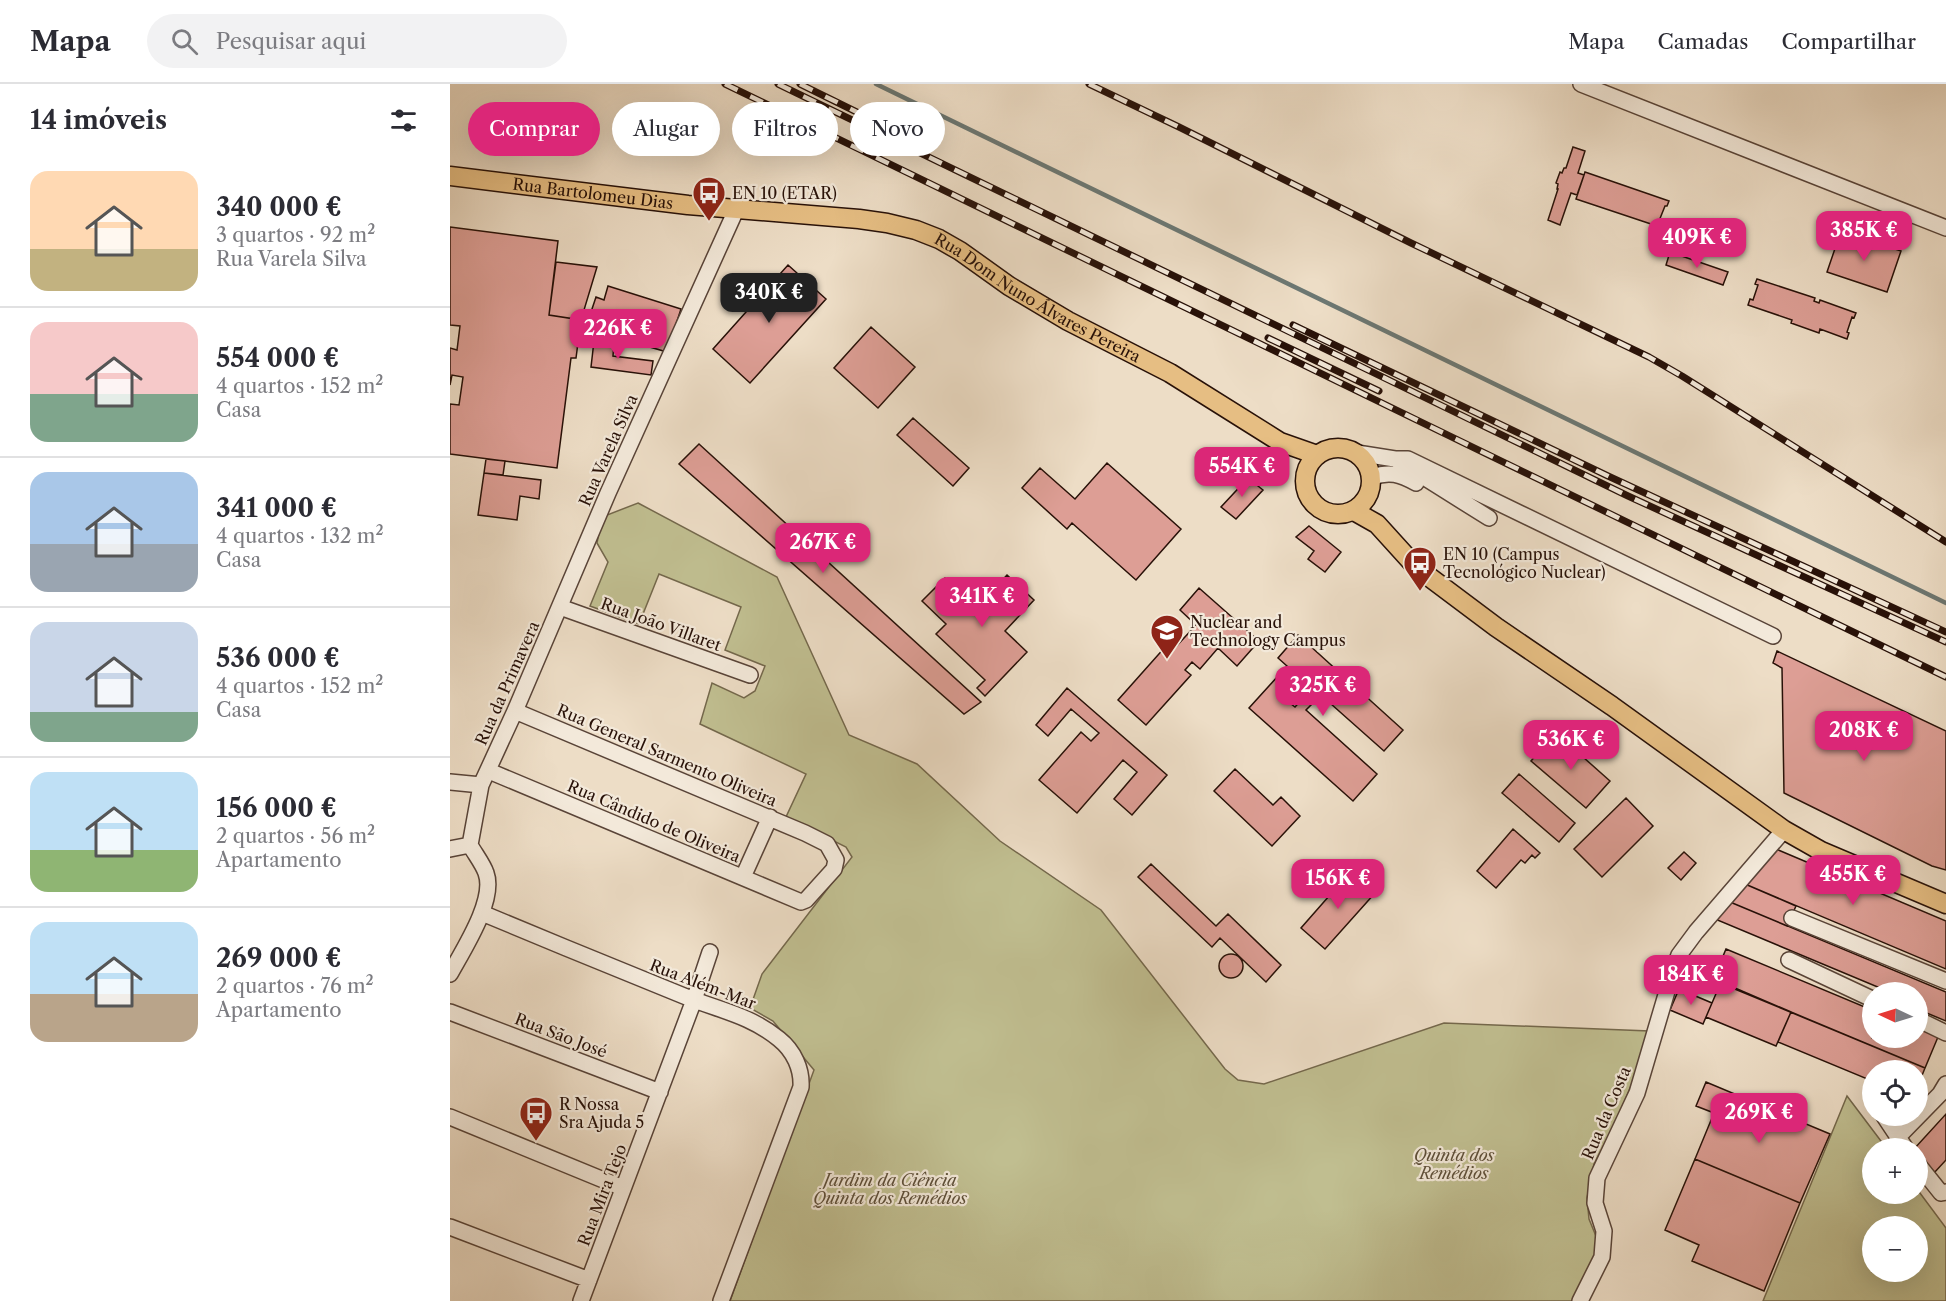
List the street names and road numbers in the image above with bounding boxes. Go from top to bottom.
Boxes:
street label: Rua Bartolomeu Dias [511,174,674,213]
street label: Rua Dom Nuno Álvares Pereira [931,229,1144,367]
street label: Rua Varela Silva [574,390,642,509]
street label: Rua João Villaret [598,593,724,655]
street label: Rua da Primavera [471,617,544,748]
street label: Rua General Sarmento Oliveira [554,699,781,811]
street label: Rua Cândido de Oliveira [564,775,744,867]
street label: Rua Além-Mar [647,955,759,1014]
street label: Rua São José [512,1008,610,1062]
street label: Rua da Costa [1577,1063,1635,1163]
street label: Rua Mira Tejo [573,1141,631,1249]

